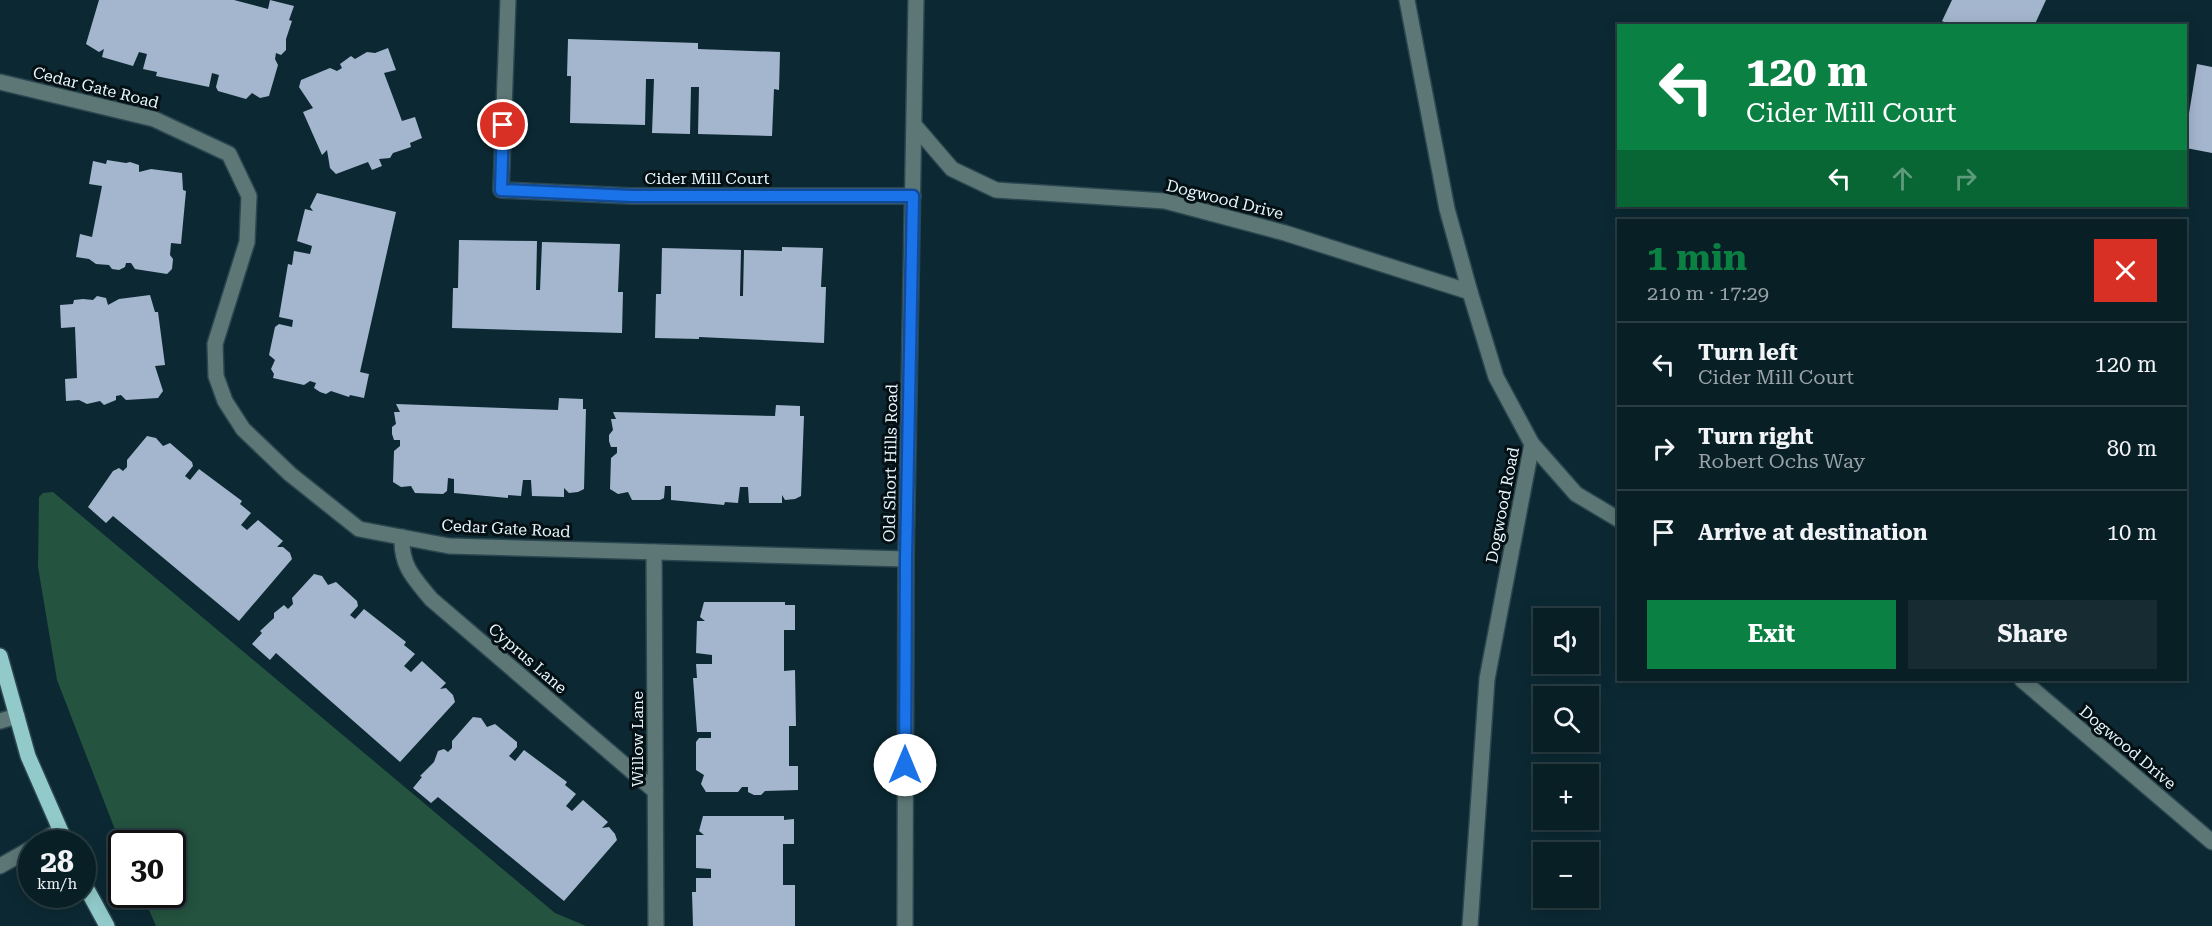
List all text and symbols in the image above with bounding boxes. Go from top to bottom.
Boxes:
text: 120 m [1746,47,1868,96]
icon: left [1647,48,1725,126]
street label: Cedar Gate Road [31,63,161,112]
text: Cider Mill Court [1746,97,1957,129]
pin [477,99,528,150]
icon: arrive [486,108,519,141]
icon: left [1823,162,1856,195]
icon: ahead [1886,162,1919,195]
icon: right [1949,162,1982,195]
street label: Cider Mill Court [645,169,769,188]
street label: Dogwood Drive [1164,176,1286,223]
text: 1 min [1647,237,1747,279]
button: close [2094,239,2157,302]
text: 210 m · 17:29 [1647,281,1769,305]
text: Turn left [1698,340,1798,365]
icon: left [1647,348,1680,381]
text: 120 m [2094,352,2157,377]
text: Cider Mill Court [1698,365,1854,389]
street label: Old Short Hills Road [880,384,901,542]
text: Turn right [1698,424,1813,449]
icon: right [1647,432,1680,465]
text: 80 m [2107,436,2157,461]
street label: Dogwood Road [1482,446,1523,565]
text: Robert Ochs Way [1698,449,1865,473]
street label: Cedar Gate Road [441,516,571,541]
icon: arrive [1647,516,1680,549]
text: Arrive at destination [1698,520,1927,545]
text: 10 m [2107,520,2157,545]
button: Exit [1647,600,1896,669]
button: Share [1908,600,2157,669]
map controls [1533,608,1599,908]
button: sound [1533,608,1599,674]
street label: Cyprus Lane [485,619,571,698]
button: search [1533,686,1599,752]
street label: Willow Lane [628,691,647,787]
street label: Dogwood Drive [2076,702,2180,793]
position arrow [873,733,937,797]
button: + [1533,764,1599,830]
speed limit sign: 30 [108,830,186,908]
button: − [1533,842,1599,908]
text: 28 [40,844,74,879]
text: km/h [37,875,77,893]

